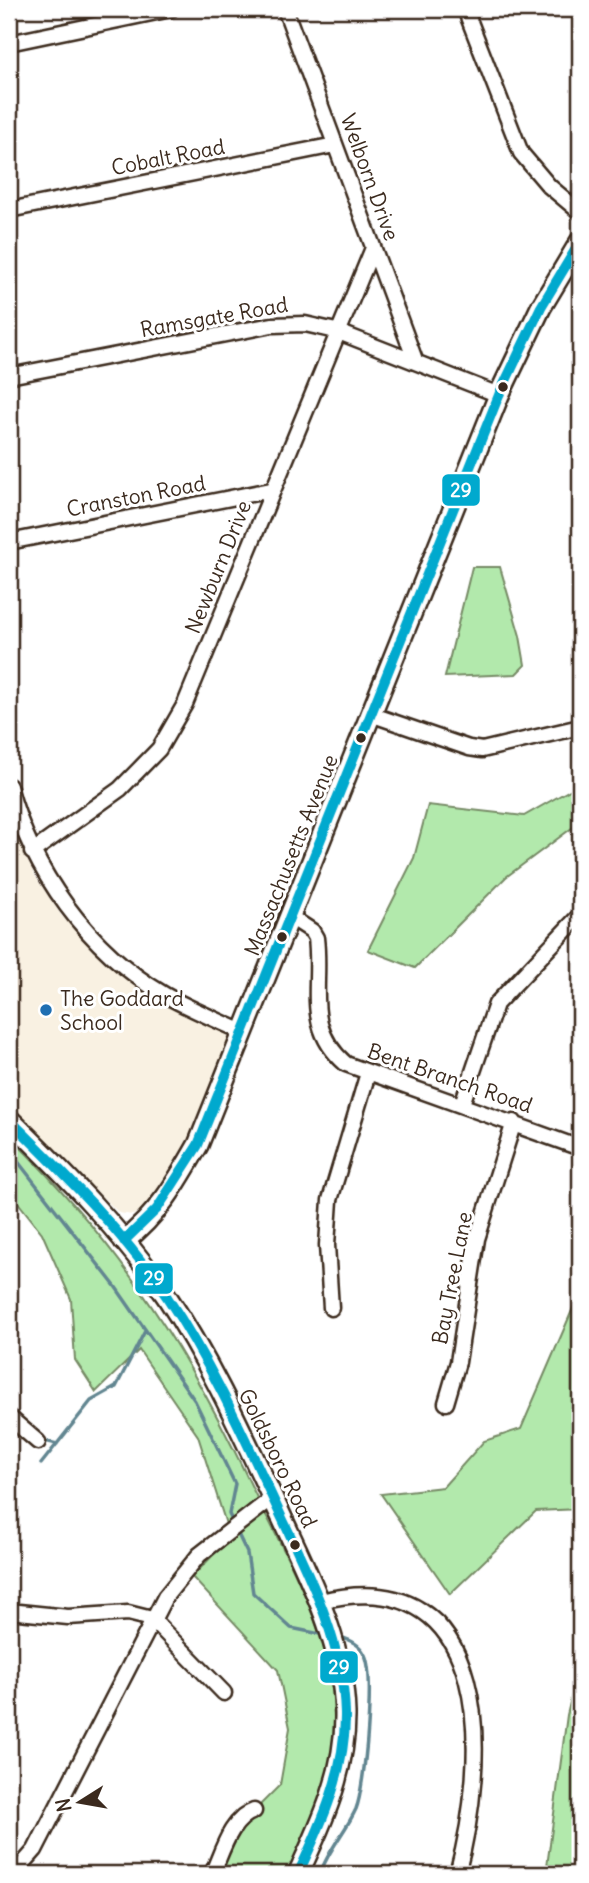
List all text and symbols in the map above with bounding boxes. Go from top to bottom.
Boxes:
street label: Welborn Drive [335,110,405,244]
street label: Cobalt Road [109,133,227,181]
street label: Ramsgate Road [138,291,290,343]
unlabelled marker [496,380,510,394]
street label: Cranston Road [64,469,208,523]
line badge: 29 [441,473,481,507]
text: 29 [450,478,472,502]
street label: Newburn Drive [179,496,257,638]
unlabelled marker [354,731,368,745]
street label: Massachusetts Avenue [238,750,344,960]
unlabelled marker [275,930,289,944]
place label: The Goddard School [60,985,184,1036]
marker: The Goddard School [38,1002,54,1018]
street label: Bent Branch Road [364,1037,536,1119]
street label: Bay Tree Lane [426,1209,478,1347]
line badge: 29 [134,1262,174,1295]
text: 29 [143,1266,165,1290]
street label: Goldsboro Road [233,1384,323,1532]
unlabelled marker [288,1538,302,1552]
line badge: 29 [319,1650,359,1684]
text: 29 [328,1655,350,1679]
north arrow [46,1768,116,1838]
text: N [50,1797,76,1814]

